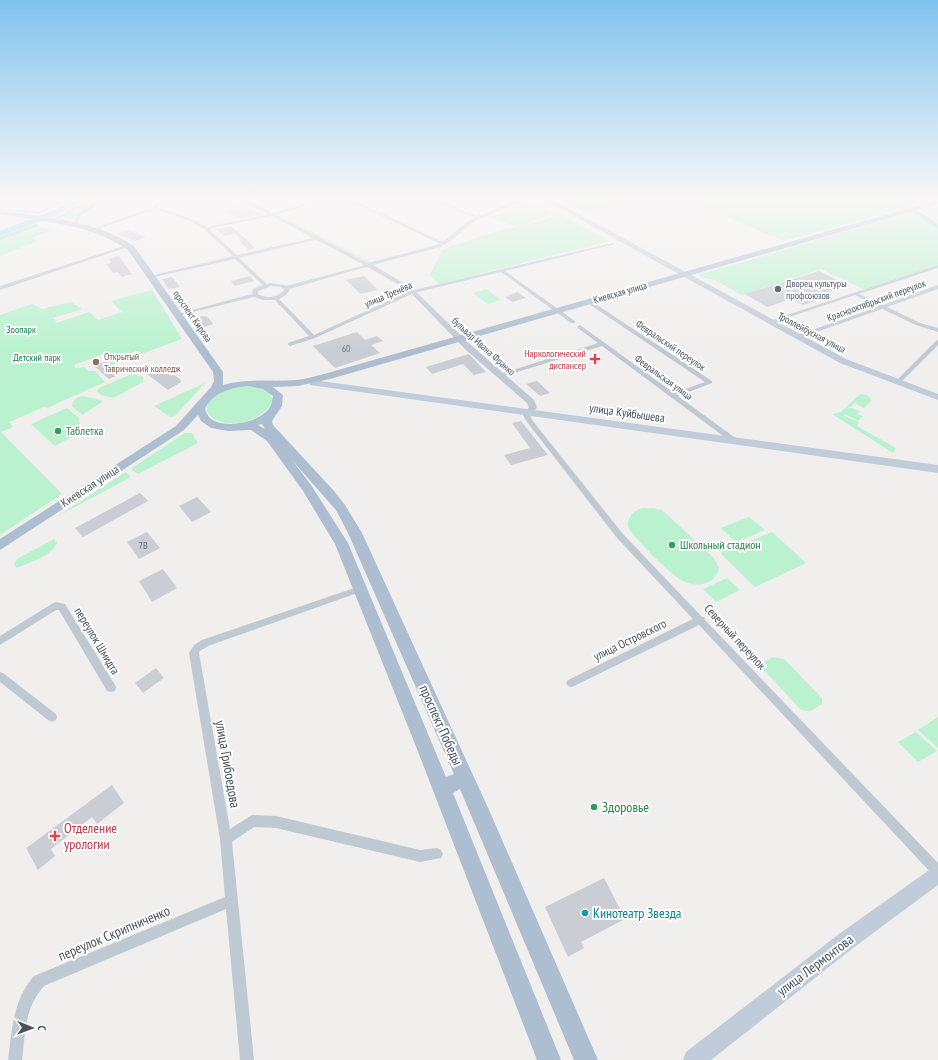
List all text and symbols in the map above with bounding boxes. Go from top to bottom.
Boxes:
place label: Дворец культуры профсоюзов [786,277,847,302]
street label: Краснооктябрьский переулок [825,277,927,324]
street label: улица Тренёва [362,279,414,310]
street label: Киевская улица [592,279,649,306]
marker: Дворец культуры профсоюзов [773,284,783,294]
street label: проспект Кирова [170,288,215,345]
street label: Троллейбусная улица [776,309,848,356]
street label: бульвар Ивана Франко [449,314,518,378]
street label: Февральский переулок [633,317,708,374]
park label: Зоопарк [6,323,36,336]
house number: 60 [342,343,350,354]
place label: Наркологический диспансер [524,347,586,372]
place label: Открытый Таврический колледж [104,350,181,375]
park label: Детский парк [13,351,61,364]
street label: Февральская улица [632,352,695,403]
marker: Наркологический диспансер [589,353,601,365]
marker: Открытый Таврический колледж [91,357,101,367]
street label: улица Куйбышева [588,400,666,425]
place label: Таблетка [66,423,104,438]
marker: Таблетка [53,426,63,436]
street label: Киевская улица [58,461,122,510]
place label: Школьный стадион [680,537,761,552]
house number: 7В [138,539,148,552]
marker: Школьный стадион [667,540,677,550]
street label: Северный переулок [701,601,770,673]
street label: переулок Шмидта [72,604,123,677]
street label: улица Островского [591,615,669,664]
street label: проспект Победы [415,682,467,768]
street label: улица Грибоедова [211,719,245,809]
place label: Здоровье [602,798,649,816]
marker: Здоровье [589,802,599,812]
place label: Отделение урологии [64,819,117,853]
marker: Отделение урологии [49,830,61,842]
street label: переулок Скрипниченко [55,901,173,965]
place label: Кинотеатр Звезда [593,904,681,922]
marker: Кинотеатр Звезда [580,908,590,918]
street label: улица Лермонтова [773,930,857,1000]
north arrow [12,1008,52,1048]
text: С [35,1026,49,1031]

